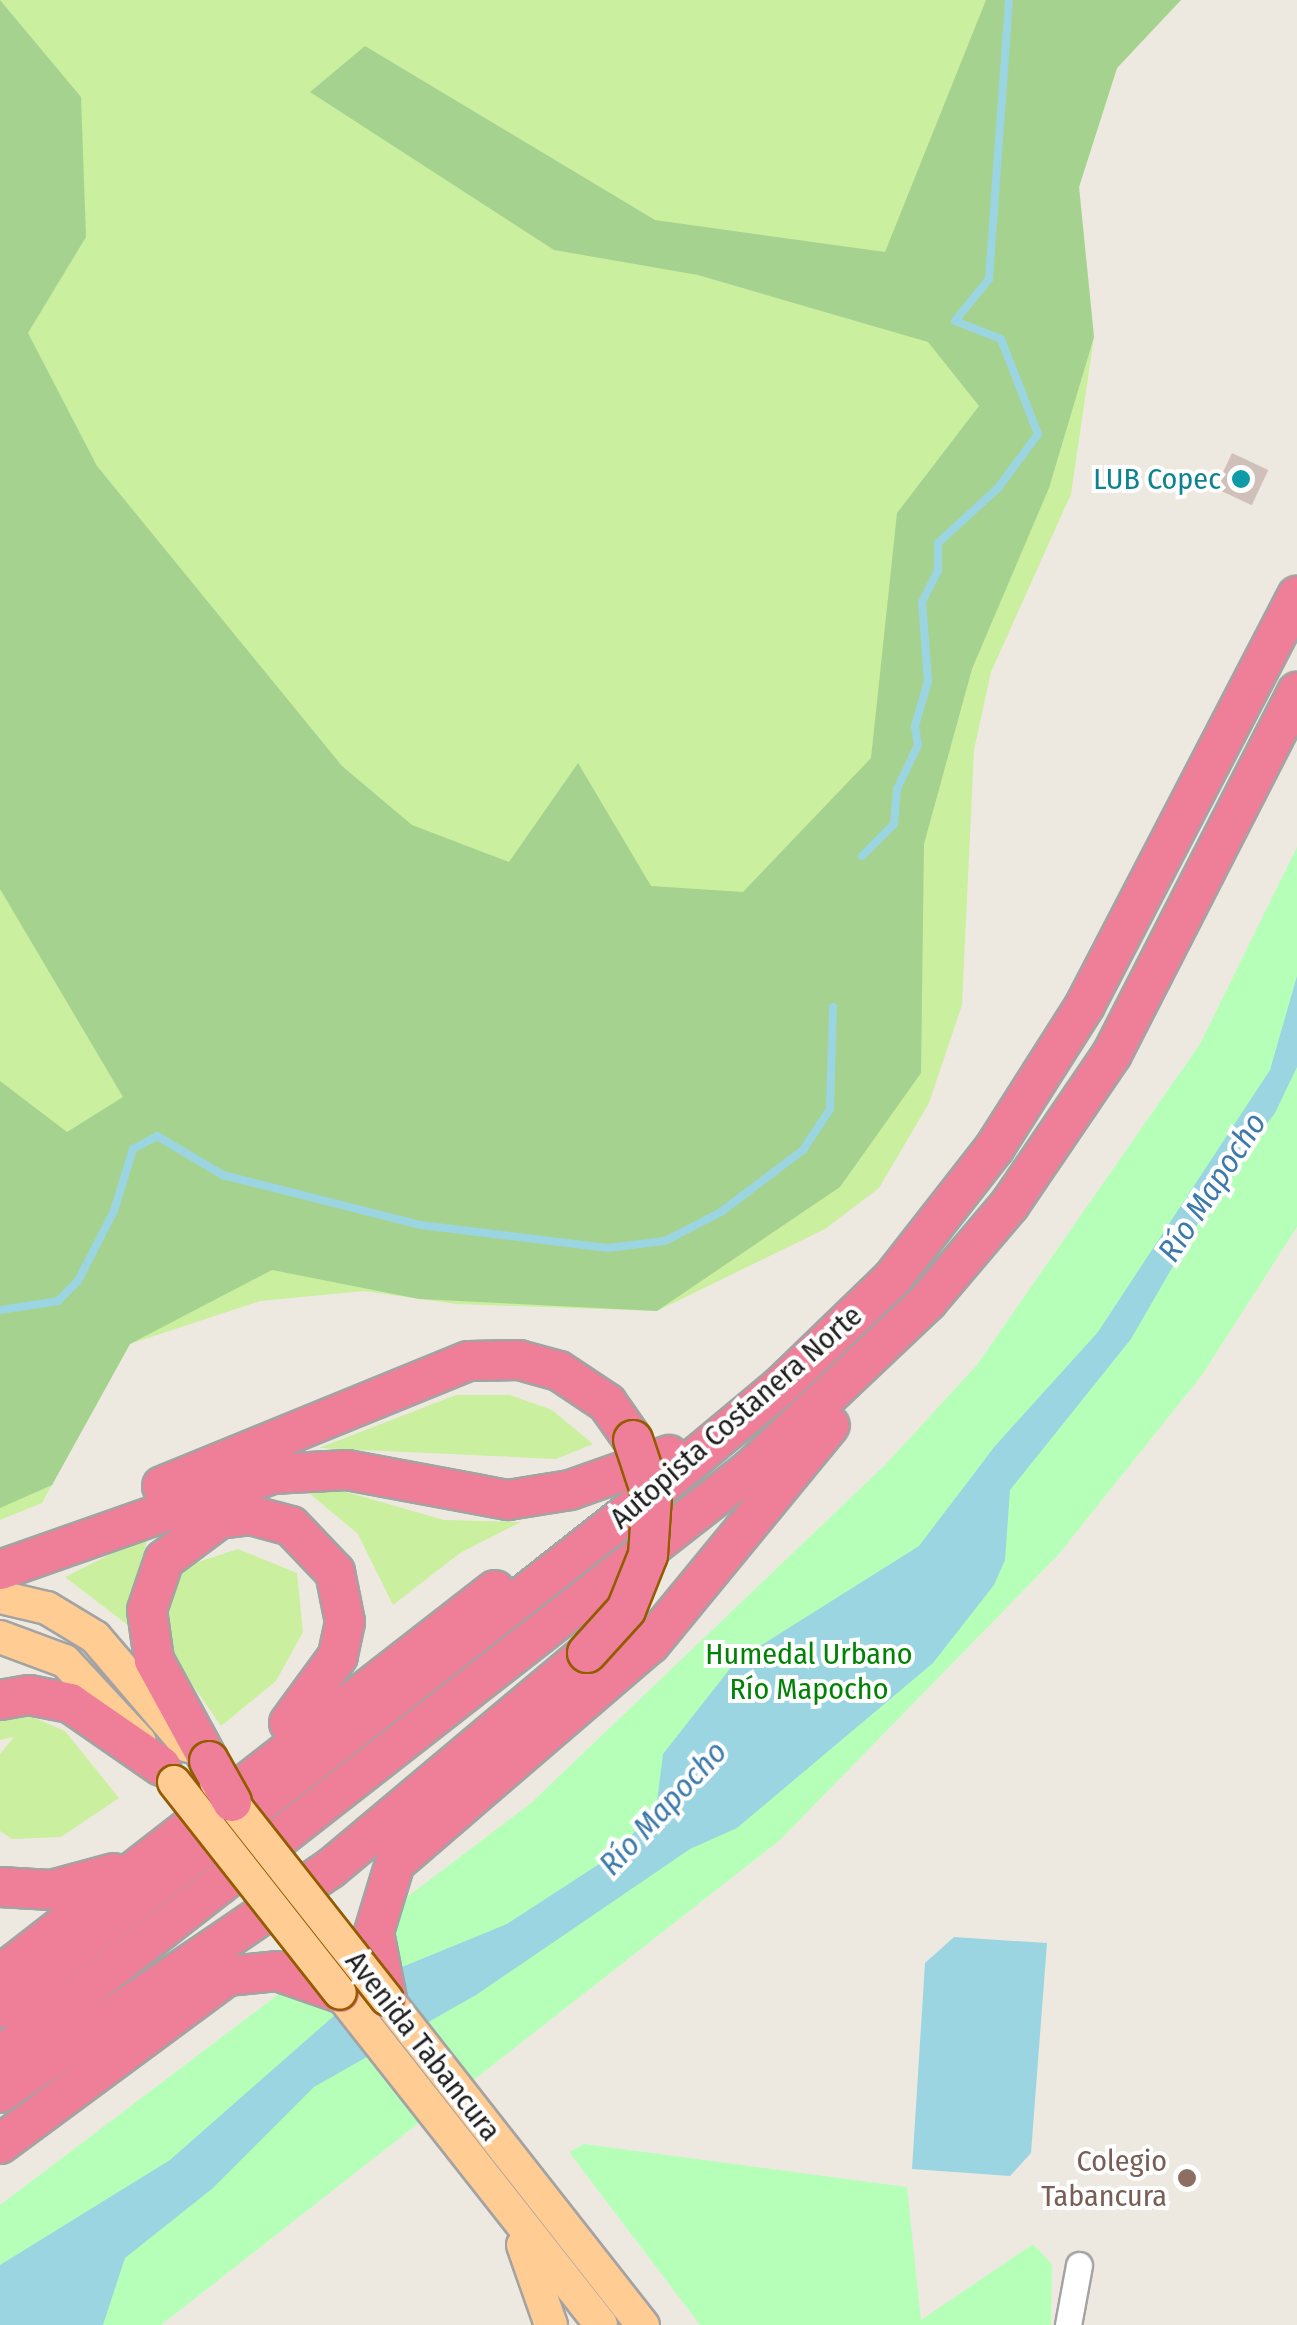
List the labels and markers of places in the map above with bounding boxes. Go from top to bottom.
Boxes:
place label: LUB Copec [1093,461,1221,497]
marker: LUB Copec [1230,468,1252,490]
place label: Colegio Tabancura [1041,2143,1167,2214]
marker: Colegio Tabancura [1176,2167,1198,2189]

